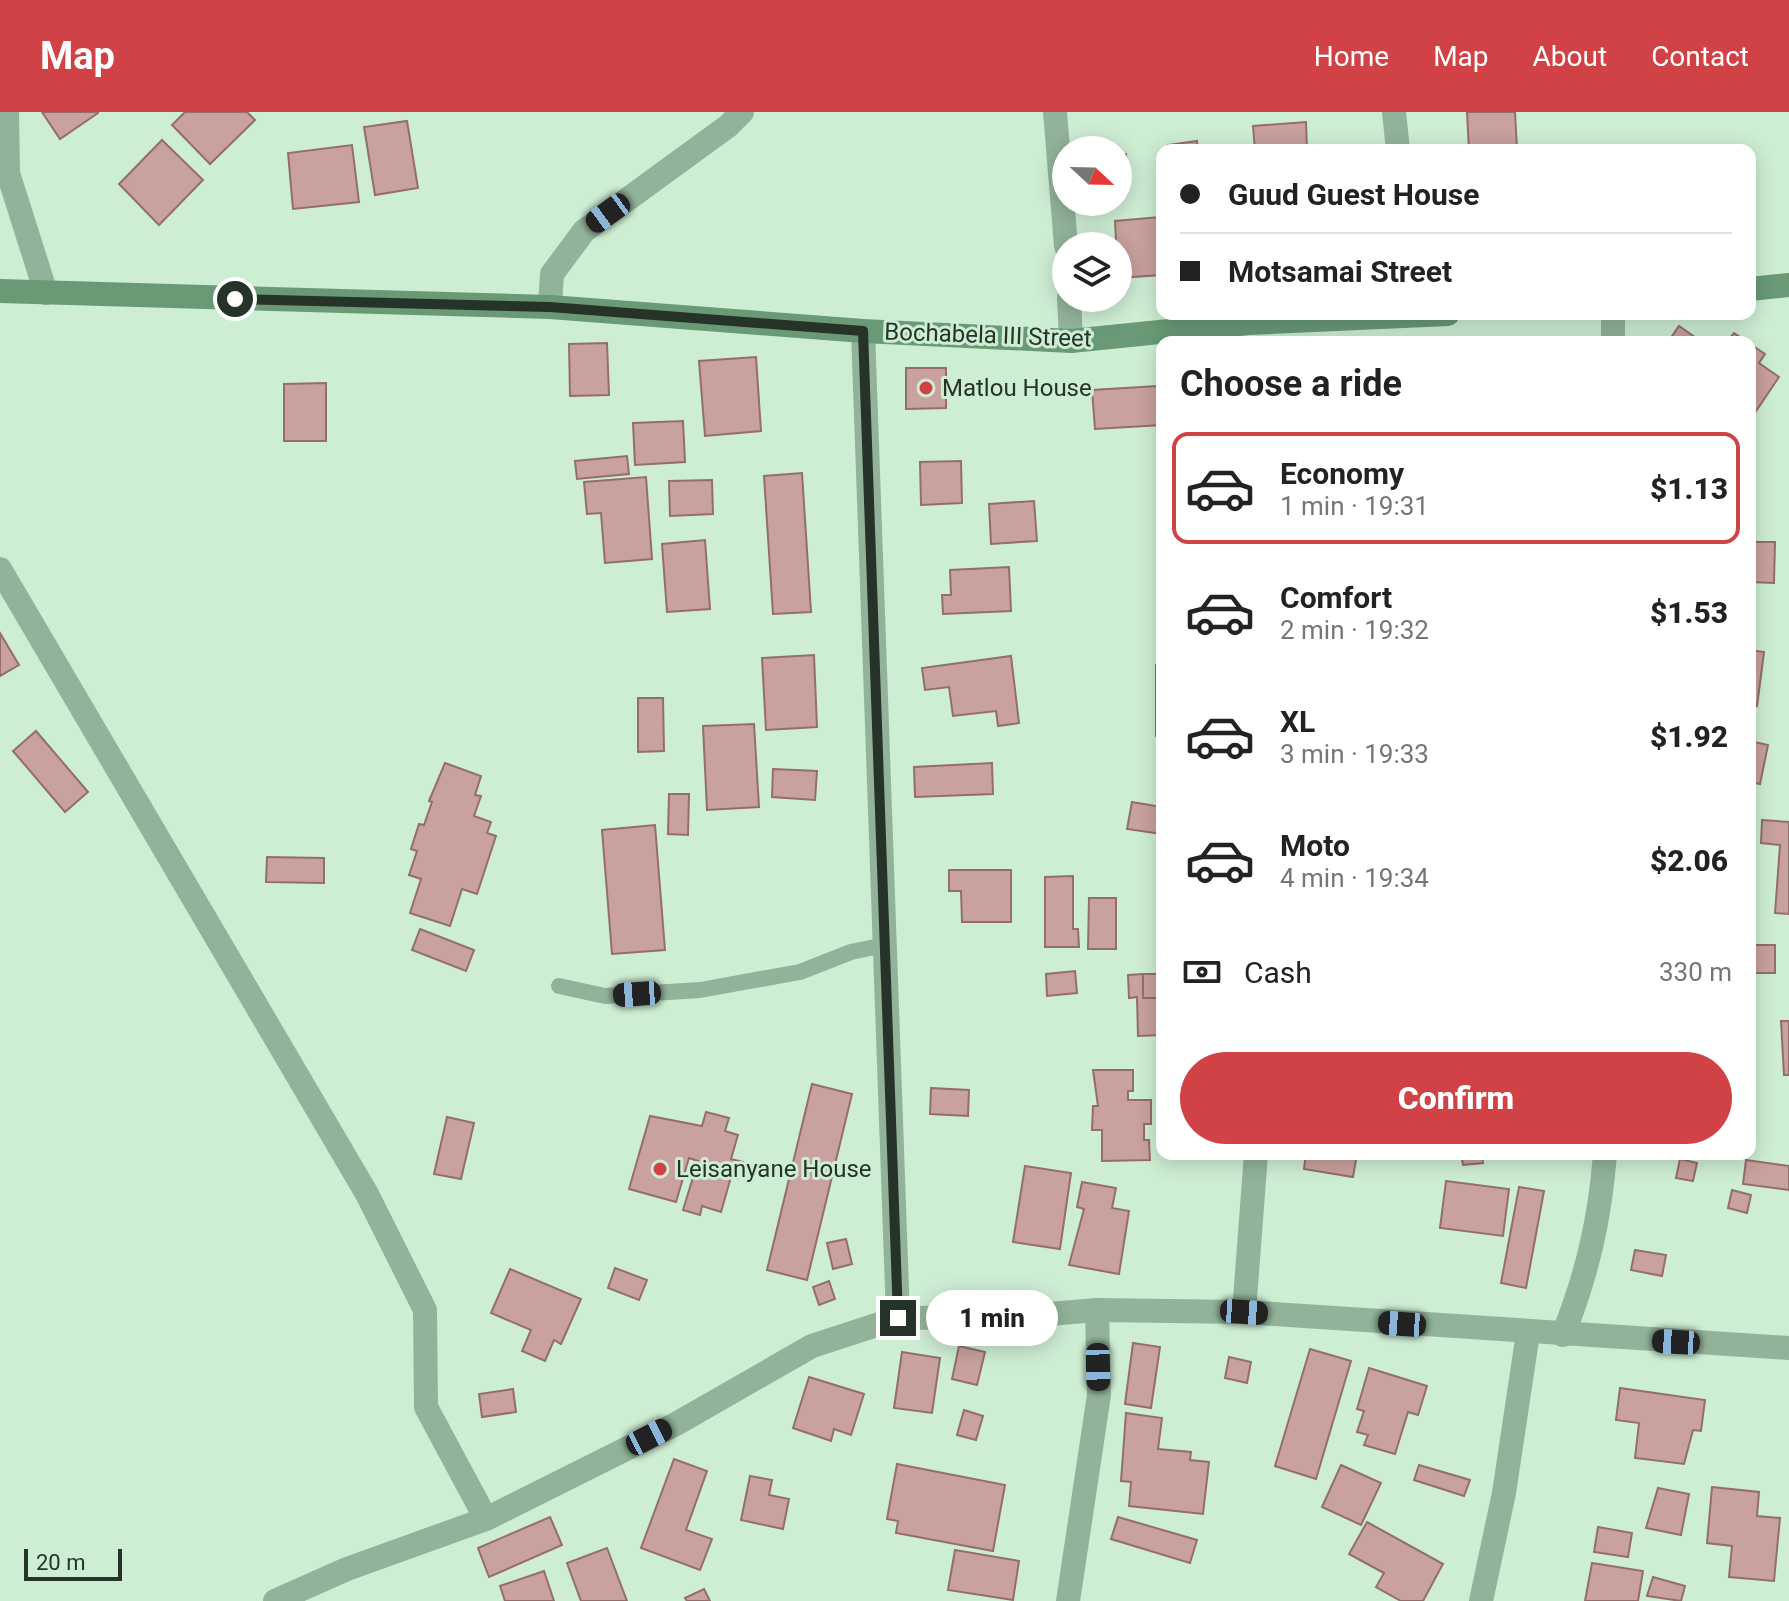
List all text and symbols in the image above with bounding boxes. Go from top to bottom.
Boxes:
text: Map [40,34,115,78]
text: Home [1314,40,1389,73]
text: Map [1433,40,1489,73]
text: About [1533,40,1607,73]
text: Contact [1651,40,1749,73]
north arrow [1052,136,1132,216]
map controls [1052,136,1132,312]
text: Guud Guest House [1228,177,1479,212]
car [582,189,634,237]
button: layers [1052,232,1132,312]
text: Motsamai Street [1228,254,1452,289]
route start [217,281,253,317]
street label: Bochabela III Street [884,317,1092,353]
text: Choose a ride [1180,363,1402,405]
place label: Matlou House [942,374,1092,402]
marker: Matlou House [917,379,935,397]
icon: car [1184,452,1256,524]
text: Economy [1280,456,1404,491]
text: $1.13 [1650,471,1728,506]
text: 1 min · 19:31 [1280,491,1429,521]
icon: car [1184,576,1256,648]
text: Comfort [1280,580,1392,615]
text: $1.53 [1650,595,1728,630]
text: 2 min · 19:32 [1280,615,1429,645]
icon: car [1184,700,1256,772]
text: XL [1280,704,1315,739]
text: $1.92 [1650,719,1728,754]
text: 3 min · 19:33 [1280,739,1429,769]
icon: car [1184,824,1256,896]
text: Moto [1280,828,1350,863]
text: $2.06 [1650,843,1728,878]
text: 4 min · 19:34 [1280,863,1429,893]
icon: cash [1180,950,1224,994]
text: Cash [1244,955,1312,990]
text: 330 m [1659,957,1732,987]
car [612,980,662,1008]
button: Confirm [1180,1052,1732,1144]
place label: Leisanyane House [676,1155,872,1183]
marker: Leisanyane House [651,1160,669,1178]
callout: 1 min [926,1290,1058,1346]
car [1219,1298,1269,1326]
route end [880,1300,916,1336]
text: 1 min [959,1303,1025,1333]
car [1377,1310,1427,1338]
car [1651,1329,1701,1355]
car [1086,1343,1110,1391]
car [622,1415,676,1459]
scale bar [24,1545,122,1581]
text: 20 m [36,1550,85,1575]

